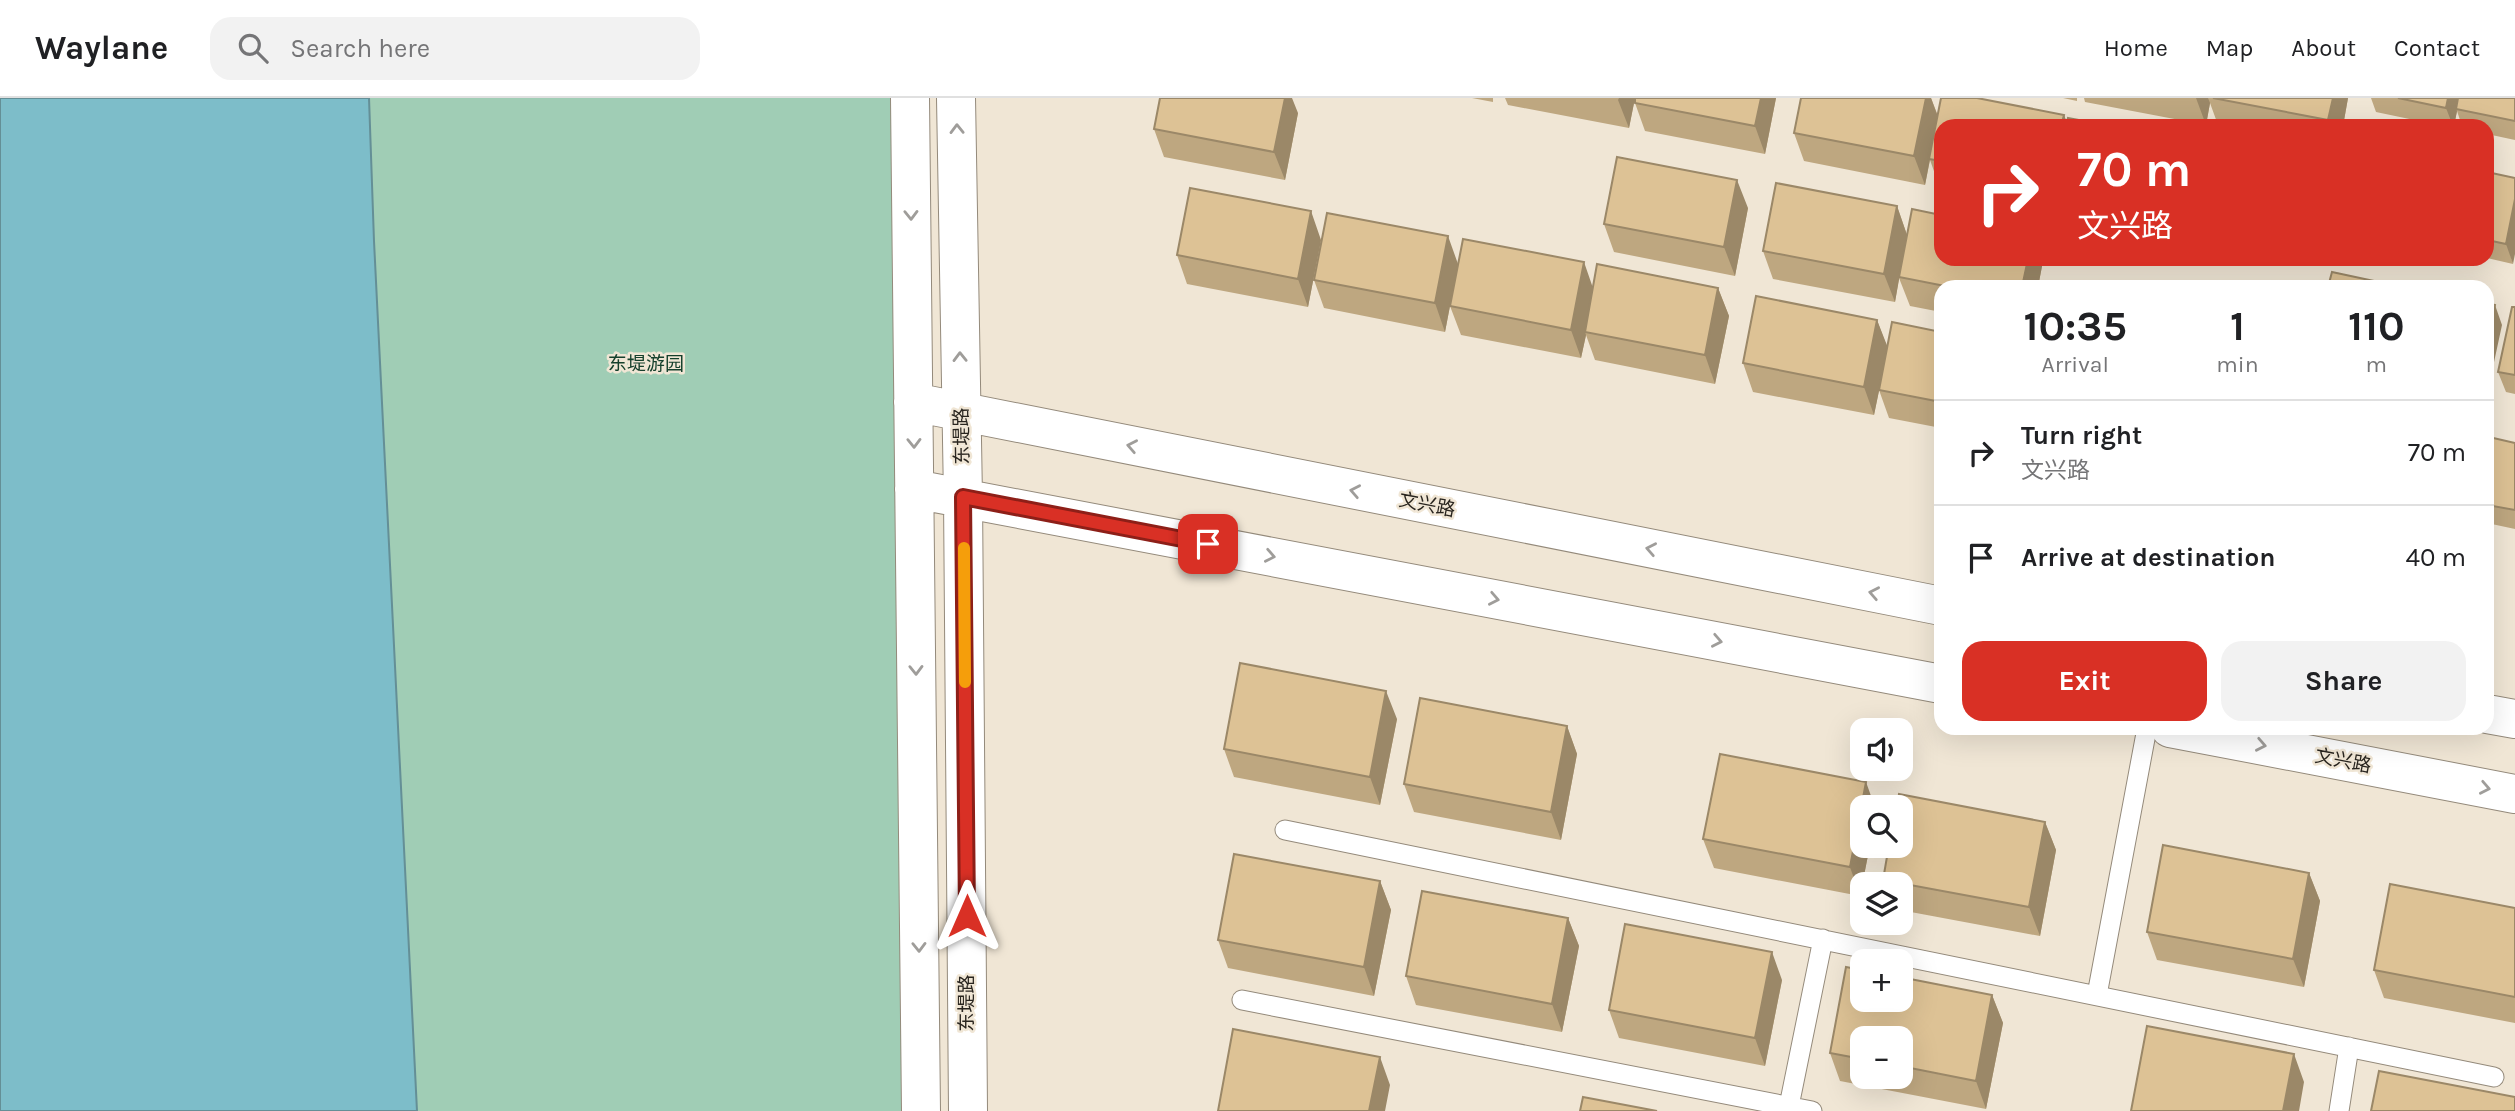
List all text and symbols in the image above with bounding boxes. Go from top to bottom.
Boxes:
search box [210,17,700,80]
text: Waylane [35,29,168,67]
icon: search [234,29,272,67]
text: Search here [290,33,430,64]
text: Home [2104,34,2168,62]
text: Map [2206,34,2253,62]
text: About [2291,34,2356,62]
text: Contact [2394,34,2480,62]
one-way arrow [949,124,964,135]
text: 70 m [2077,141,2191,198]
icon: right [1962,147,2053,238]
text: 文兴路 [2077,208,2173,245]
one-way arrow [903,210,919,221]
text: 10:35 [2023,301,2127,351]
text: 1 [2230,301,2245,351]
text: 110 [2348,301,2405,351]
one-way arrow [953,351,968,362]
text: Arrival [2041,351,2109,378]
text: min [2216,351,2259,378]
text: m [2366,351,2387,378]
park label: 东堤游园 [608,353,684,375]
street label: 东堤路 [951,407,973,465]
text: Turn right [2021,420,2142,451]
icon: right [1962,434,2000,472]
one-way arrow [906,437,921,448]
text: 70 m [2408,437,2466,468]
one-way arrow [1126,440,1138,455]
text: 文兴路 [2021,457,2090,484]
one-way arrow [1349,484,1361,499]
street label: 文兴路 [1397,489,1457,521]
pin [1178,514,1238,574]
icon: arrive [1189,525,1227,563]
icon: arrive [1962,539,2000,577]
one-way arrow [1645,542,1657,557]
text: Arrive at destination [2021,542,2275,573]
text: 40 m [2406,542,2466,573]
one-way arrow [1264,548,1276,563]
one-way arrow [1868,586,1880,601]
one-way arrow [1488,590,1500,605]
one-way arrow [1711,633,1723,648]
button: Exit [1962,641,2207,721]
button: Share [2221,641,2466,721]
one-way arrow [908,665,924,676]
map controls [1850,718,1913,1089]
button: sound [1850,718,1913,781]
one-way arrow [2255,737,2267,752]
street label: 文兴路 [2313,745,2373,777]
one-way arrow [2479,780,2491,795]
button: search [1850,795,1913,858]
button: layers [1850,872,1913,935]
position arrow [930,879,1004,953]
one-way arrow [911,942,927,952]
button: + [1850,949,1913,1012]
street label: 东堤路 [956,974,978,1032]
button: − [1850,1026,1913,1089]

